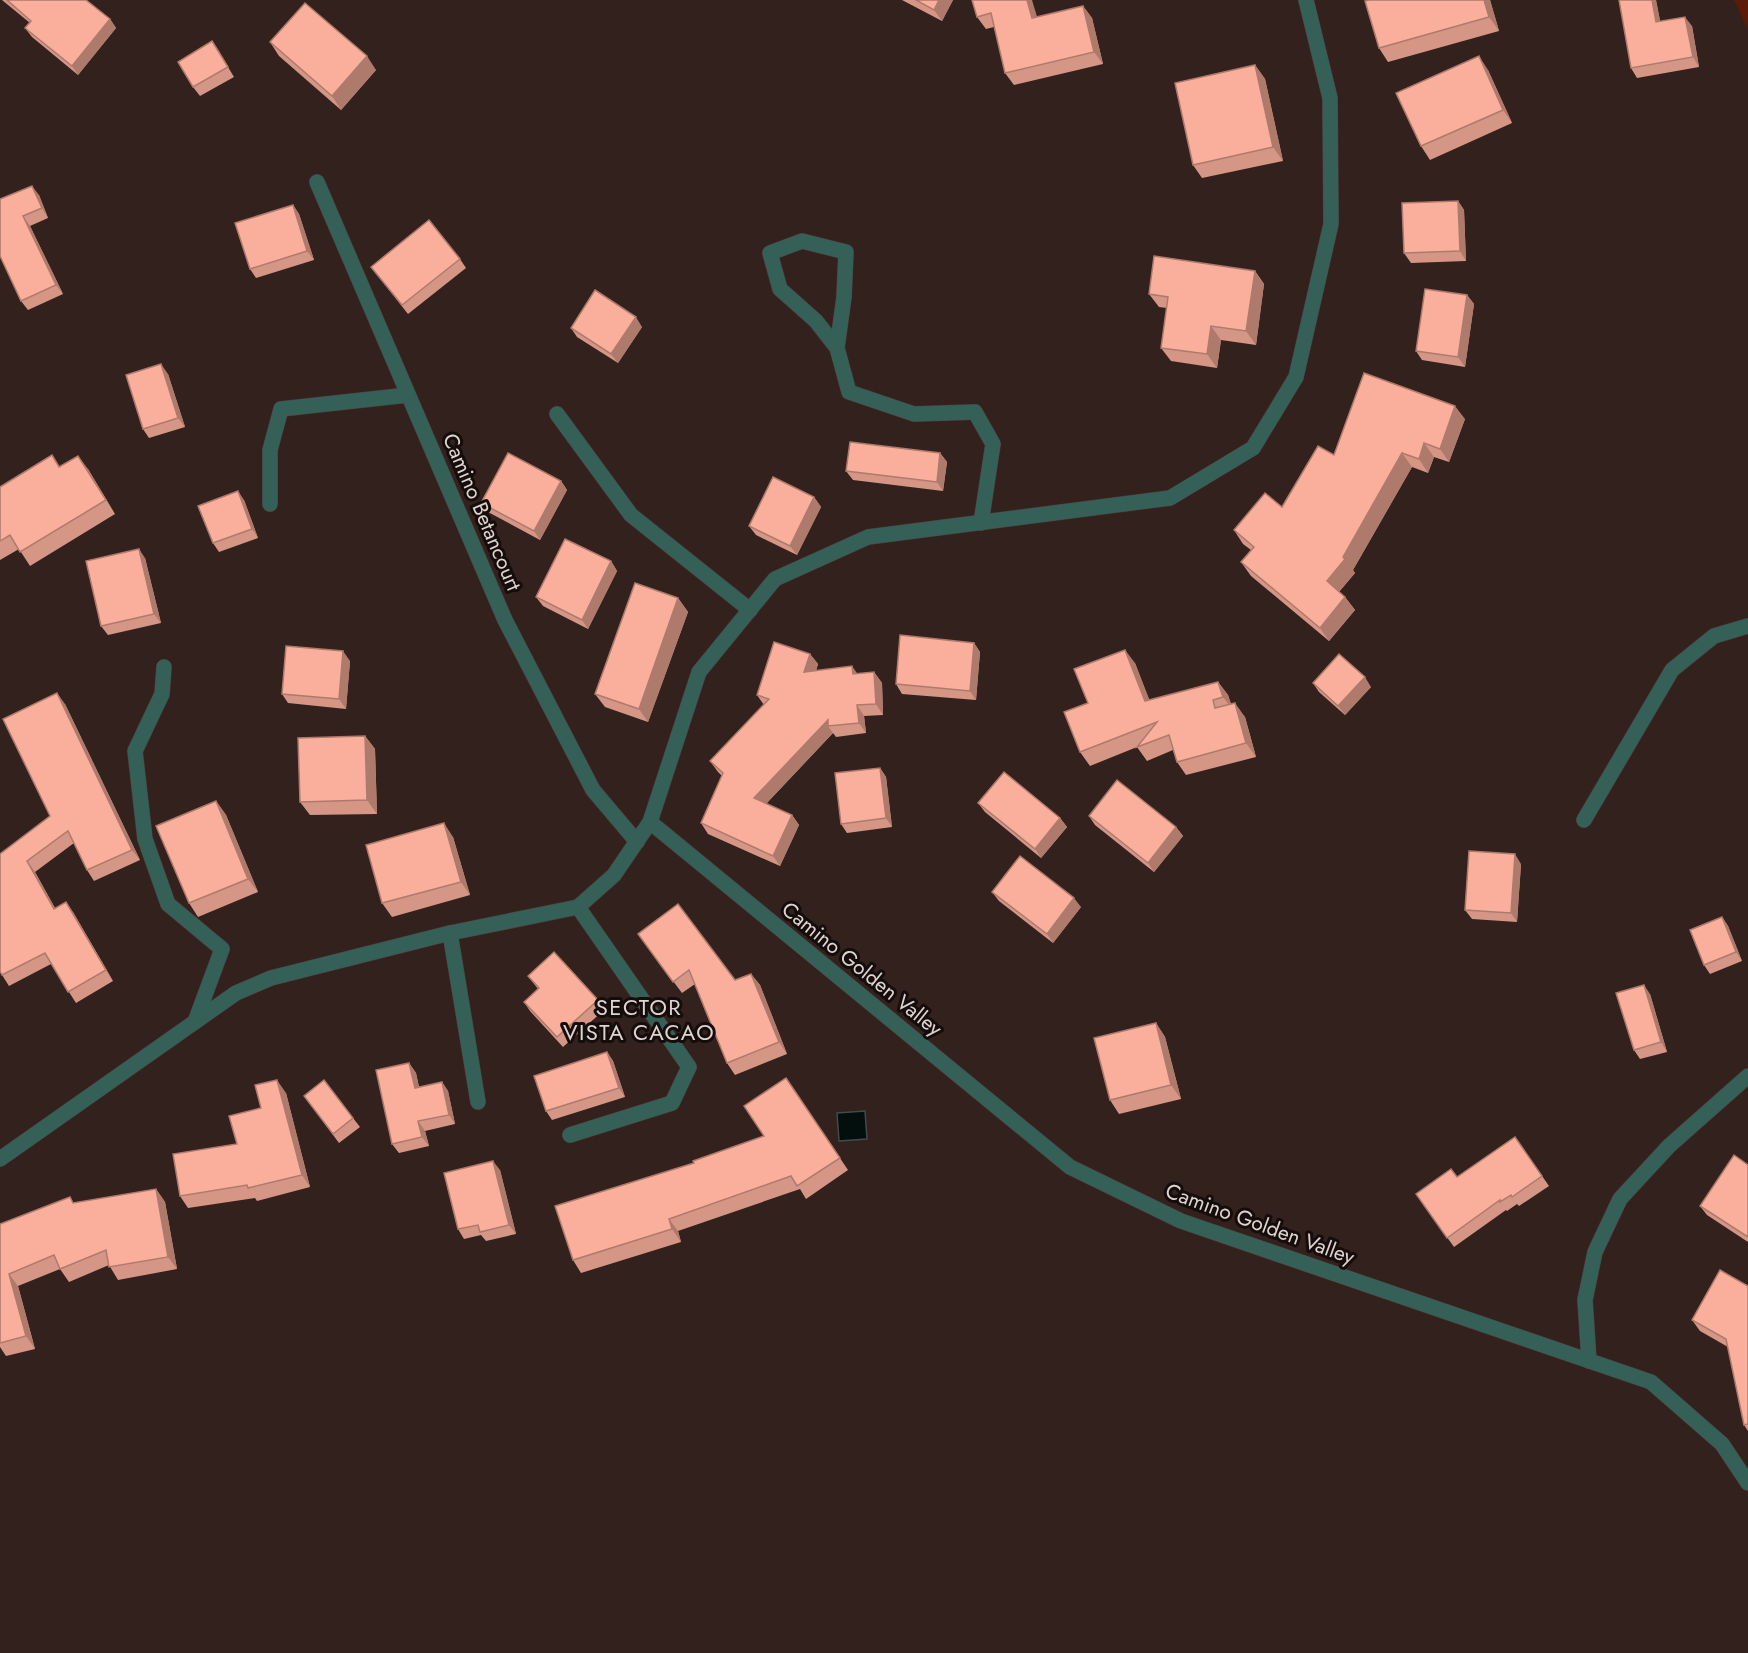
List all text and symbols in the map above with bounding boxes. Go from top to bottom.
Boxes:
street label: Camino Betancourt [435,429,529,595]
street label: Camino Golden Valley [775,895,949,1044]
district label: SECTOR VISTA CACAO [563,991,715,1048]
street label: Camino Golden Valley [1161,1176,1359,1272]

